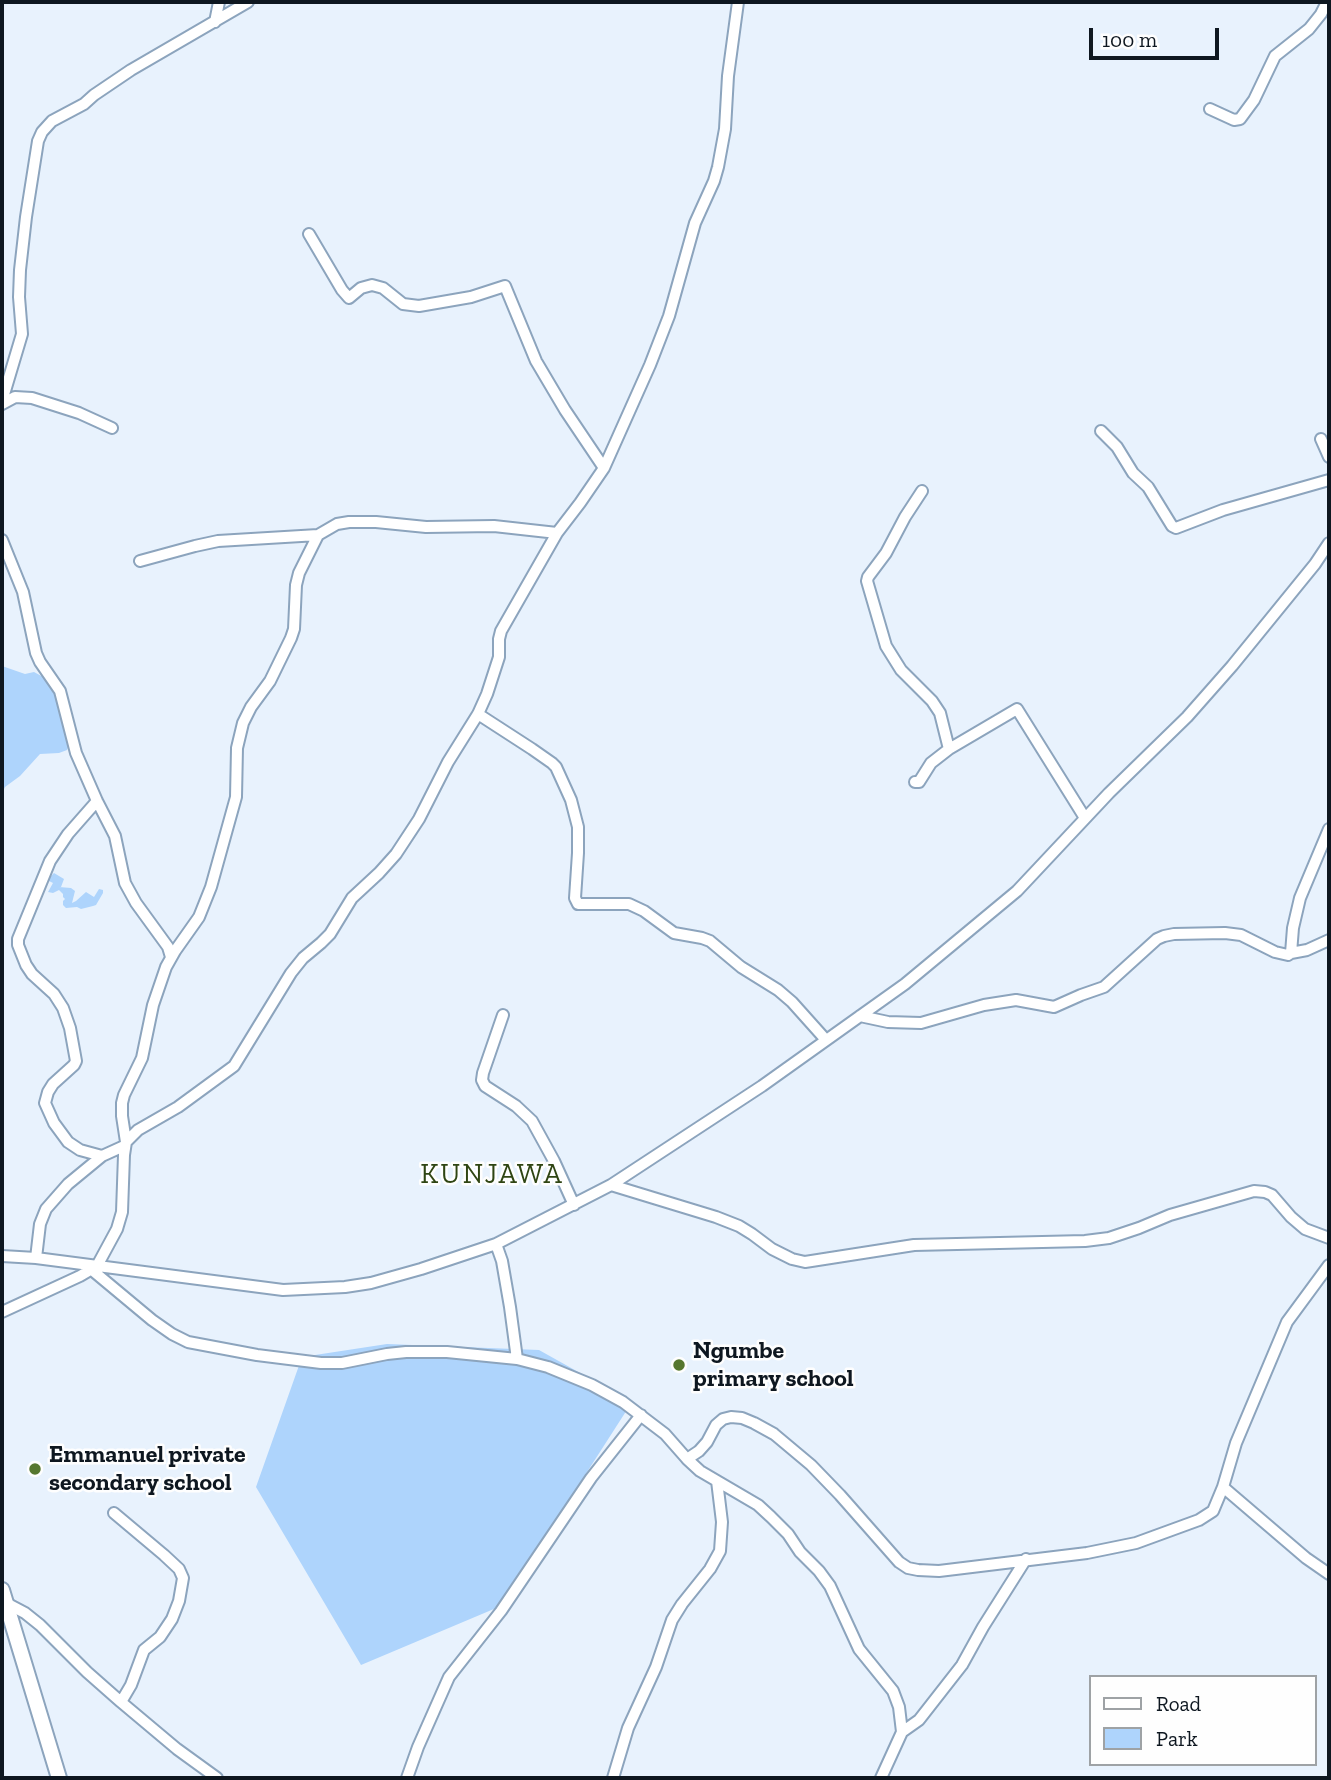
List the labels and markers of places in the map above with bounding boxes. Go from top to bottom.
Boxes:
place label: Ngumbe primary school [693,1337,854,1393]
marker: Ngumbe primary school [671,1357,687,1373]
place label: Emmanuel private secondary school [49,1441,246,1497]
marker: Emmanuel private secondary school [27,1461,43,1477]

